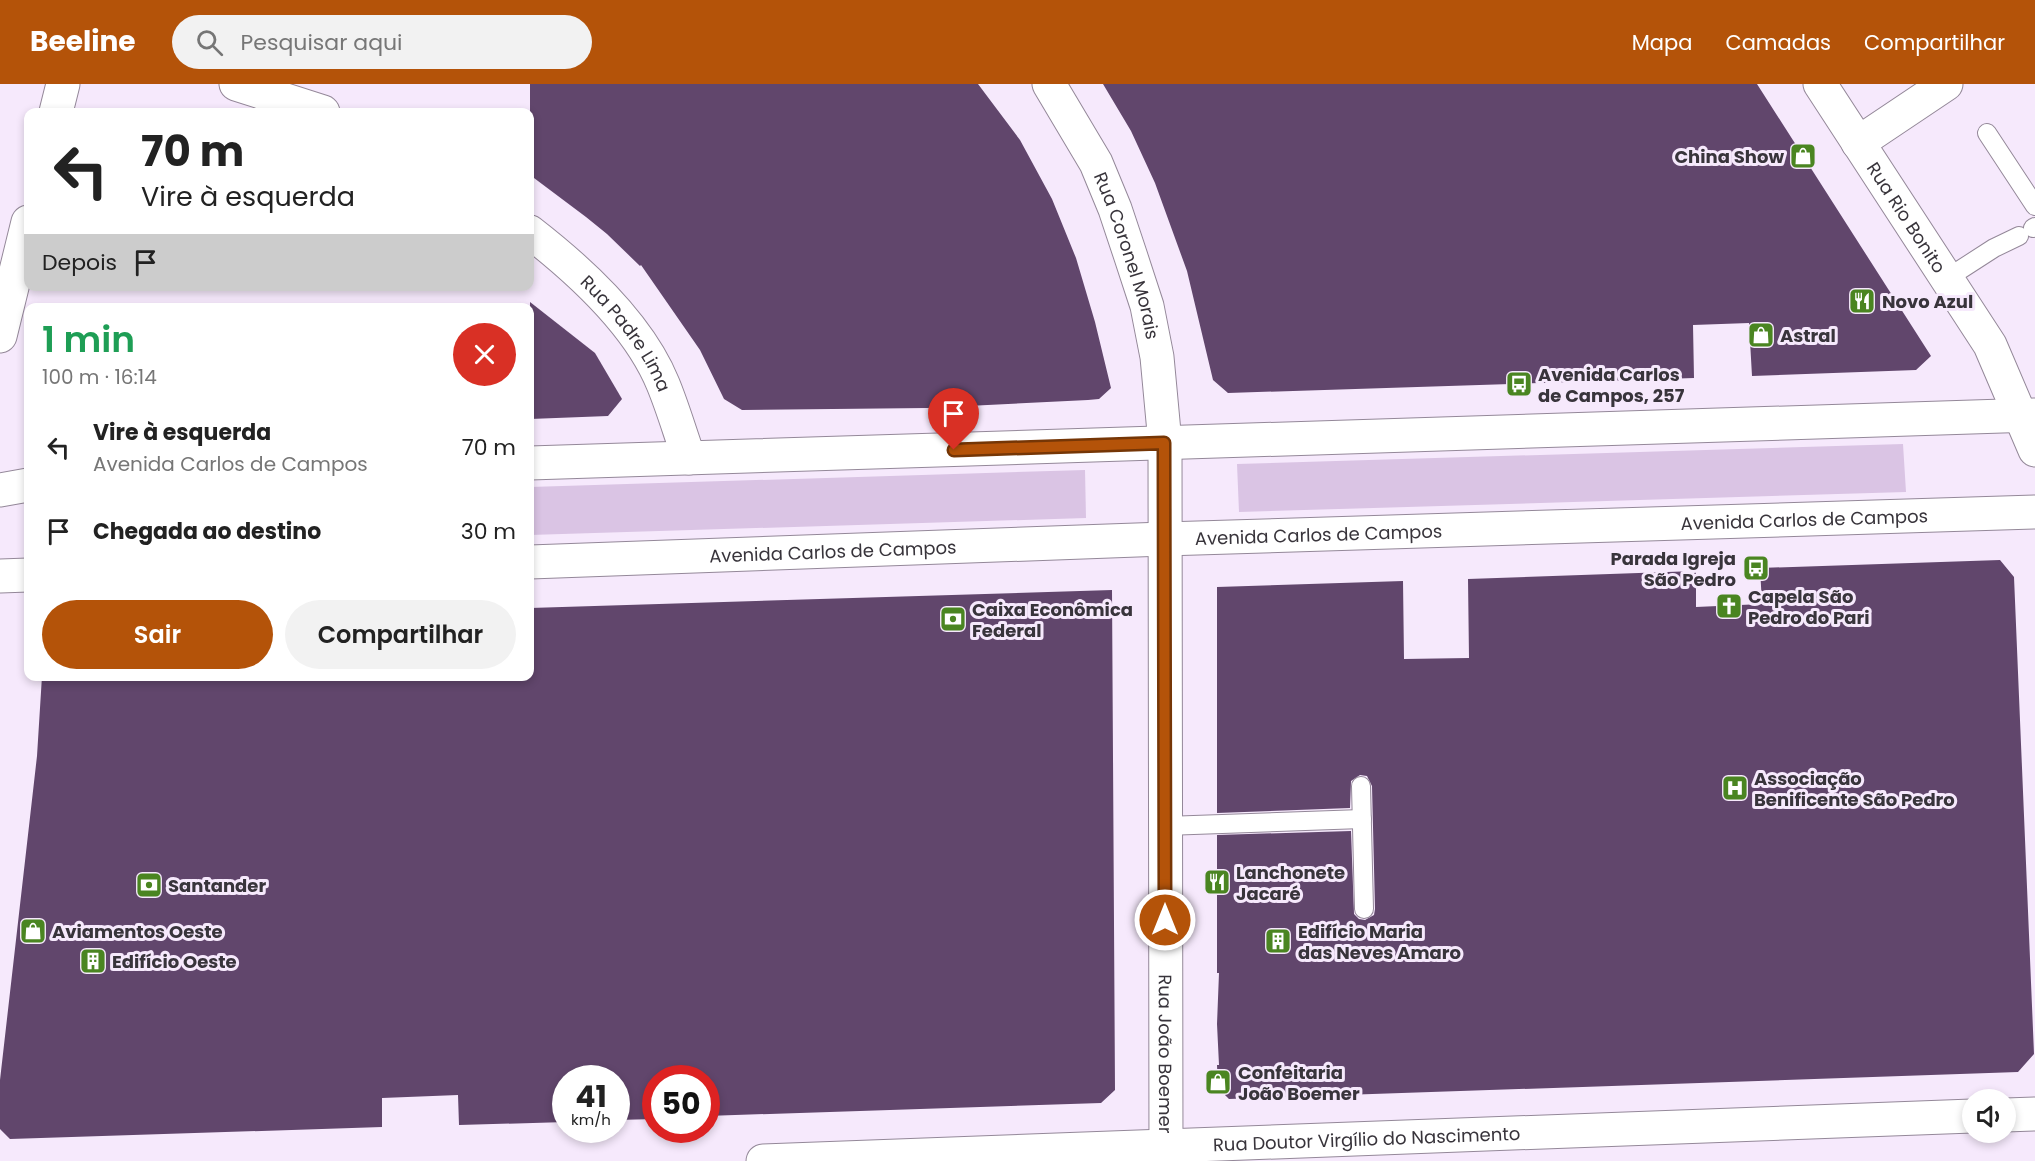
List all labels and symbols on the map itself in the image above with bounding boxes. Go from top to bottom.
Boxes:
shop icon: China Show [1788,141,1818,171]
place label: China Show [1674,144,1784,169]
street label: Rua Rio Bonito [1861,157,1952,278]
street label: Rua Coronel Morais [1089,168,1166,341]
street label: Rua Padre Lima [575,269,677,395]
restaurant icon: Novo Azul [1847,286,1877,316]
place label: Novo Azul [1882,289,1973,314]
shop icon: Astral [1746,320,1776,350]
place label: Astral [1780,323,1836,348]
place label: Avenida Carlos de Campos, 257 [1538,362,1685,408]
bus stop icon: Avenida Carlos de Campos, 257 [1504,369,1534,399]
pin [928,388,979,450]
street label: Avenida Carlos de Campos [1680,503,1928,535]
street label: Avenida Carlos de Campos [1194,518,1443,551]
street label: Avenida Carlos de Campos [709,534,957,568]
place label: Parada Igreja São Pedro [1611,546,1736,592]
bus stop icon: Parada Igreja São Pedro [1741,553,1771,583]
place label: Capela São Pedro do Pari [1748,584,1870,630]
church icon: Capela São Pedro do Pari [1714,591,1744,621]
place label: Caixa Econômica Federal [972,597,1133,643]
bank icon: Caixa Econômica Federal [938,604,968,634]
place label: Associação Benificente São Pedro [1754,766,1955,812]
hospital icon: Associação Benificente São Pedro [1720,773,1750,803]
place label: Lanchonete Jacaré [1236,860,1345,906]
restaurant icon: Lanchonete Jacaré [1202,867,1232,897]
bank icon: Santander [134,870,164,900]
place label: Santander [168,873,266,898]
position arrow [1133,888,1197,952]
shop icon: Aviamentos Oeste [18,916,48,946]
place label: Aviamentos Oeste [52,919,223,944]
place label: Edifício Maria das Neves Amaro [1298,919,1461,965]
building icon: Edifício Maria das Neves Amaro [1263,926,1293,956]
building icon: Edifício Oeste [78,946,108,976]
place label: Edifício Oeste [112,949,237,974]
street label: Rua João Boemer [1153,974,1178,1134]
place label: Confeitaria João Boemer [1238,1060,1360,1106]
speed limit sign: 50 [642,1065,720,1143]
shop icon: Confeitaria João Boemer [1203,1067,1233,1097]
street label: Rua Doutor Virgílio do Nascimento [1212,1120,1521,1157]

